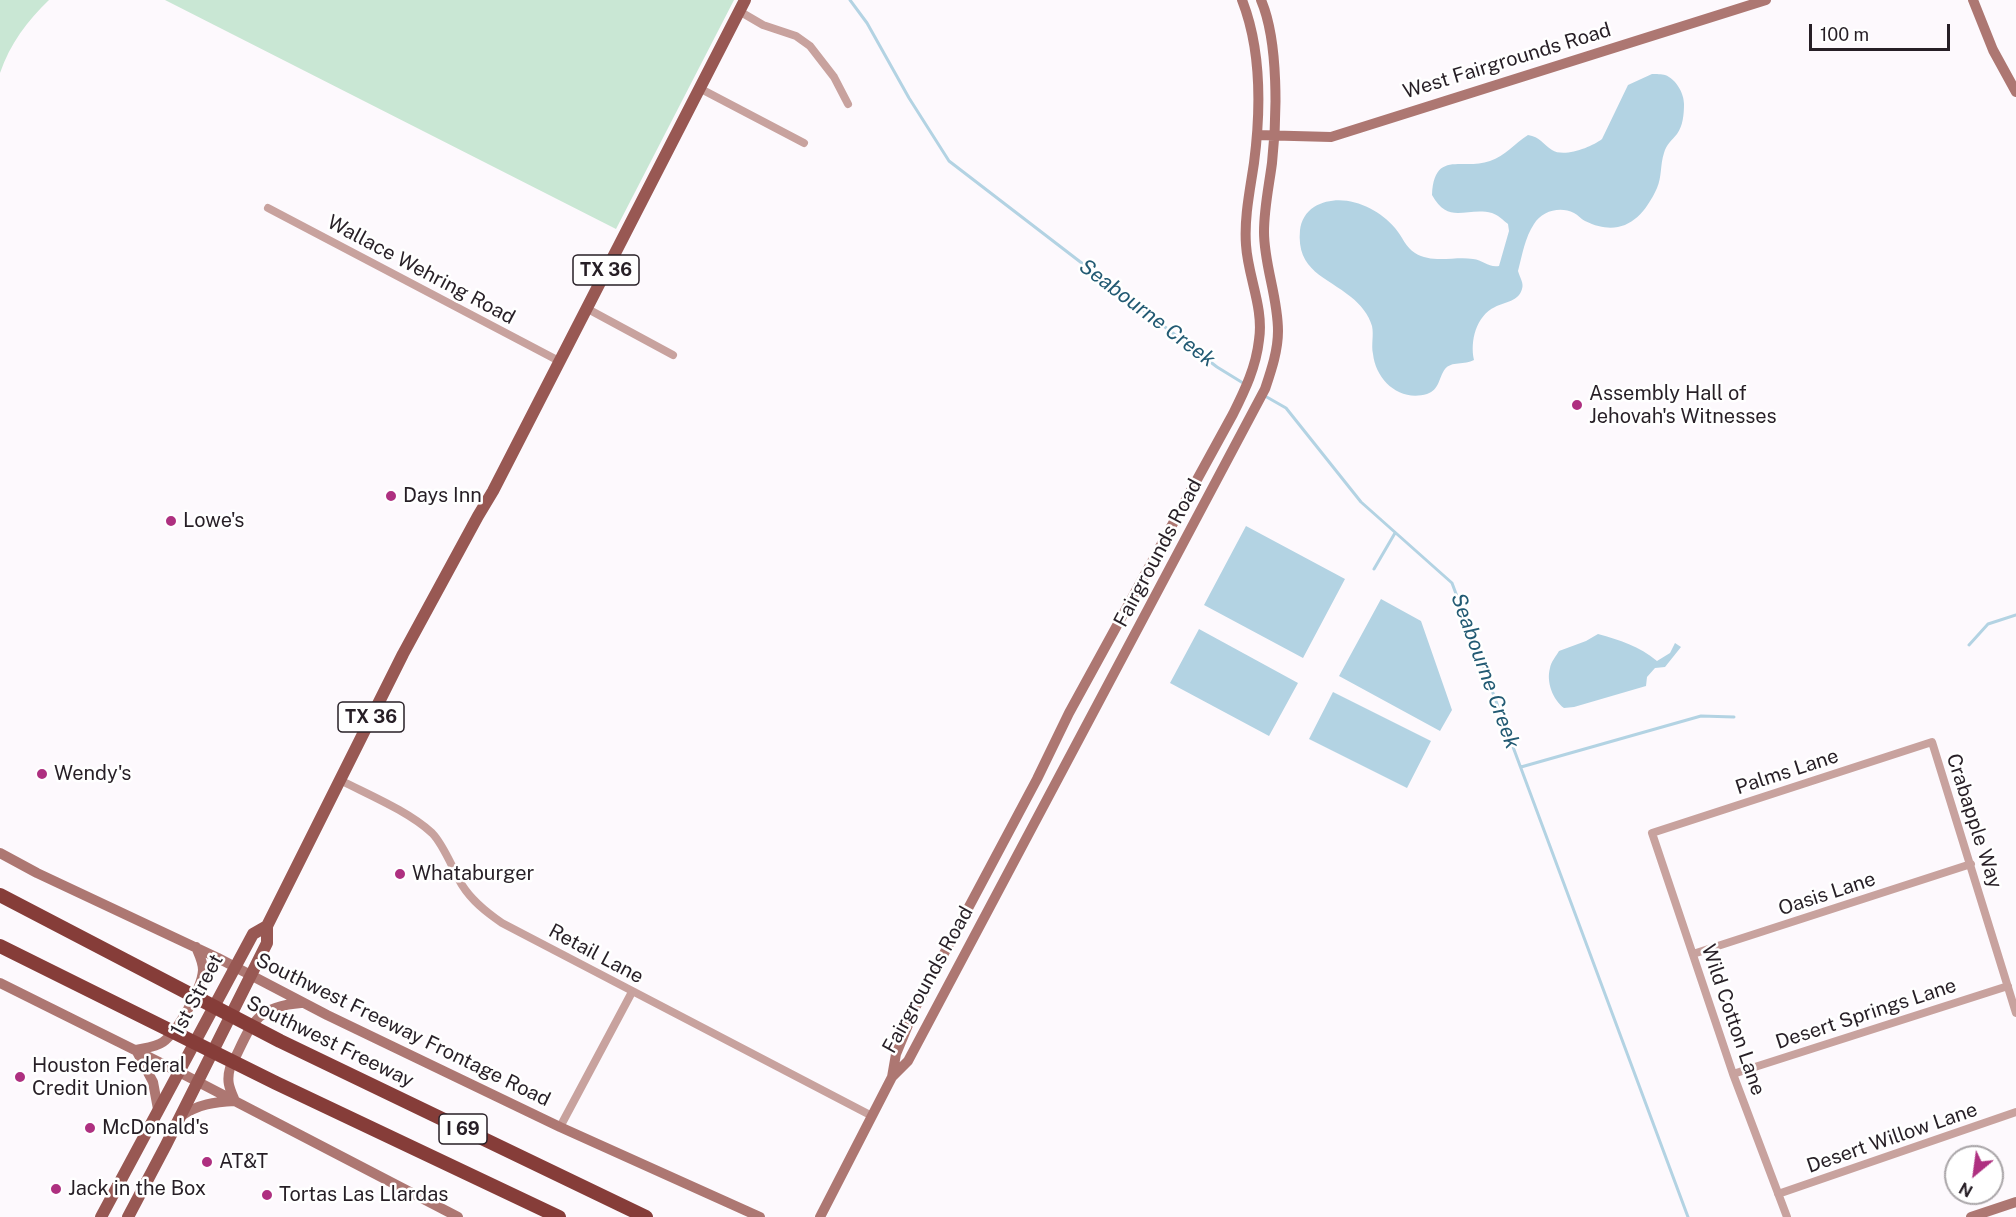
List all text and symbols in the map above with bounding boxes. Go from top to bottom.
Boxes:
scale bar [1812,12,1953,50]
street label: West Fairgrounds Road [1400,18,1614,104]
text: 100 m [1820,24,1869,45]
street label: Wallace Wehring Road [323,210,519,330]
water label: Seabourne Creek [1074,254,1220,372]
road number: TX 36 [573,255,639,285]
place label: Assembly Hall of Jehovah's Witnesses [1589,382,1777,429]
marker: Assembly Hall of Jehovah's Witnesses [1570,398,1584,412]
street label: Fairgrounds Road [1109,475,1207,631]
place label: Days Inn [403,484,482,508]
marker: Days Inn [384,489,398,503]
place label: Lowe's [183,509,244,533]
marker: Lowe's [164,514,178,528]
water label: Seabourne Creek [1445,590,1525,752]
road number: TX 36 [338,702,404,732]
street label: Palms Lane [1732,744,1842,800]
street label: Crabapple Way [1941,751,2007,891]
place label: Wendy's [54,762,131,786]
marker: Wendy's [35,767,49,781]
place label: Whataburger [412,862,534,886]
marker: Whataburger [393,867,407,881]
street label: Oasis Lane [1775,867,1879,921]
street label: Fairgrounds Road [878,902,978,1058]
street label: Retail Lane [544,919,648,989]
street label: Wild Cotton Lane [1696,941,1770,1099]
street label: Southwest Freeway Frontage Road [252,948,554,1112]
street label: 1st Street [165,950,229,1040]
street label: Desert Springs Lane [1773,973,1959,1055]
street label: Southwest Freeway [242,991,418,1093]
place label: Houston Federal Credit Union [32,1054,186,1101]
marker: Houston Federal Credit Union [13,1070,27,1084]
street label: Desert Willow Lane [1803,1098,1981,1178]
road number: I 69 [439,1114,487,1144]
place label: McDonald's [102,1116,209,1140]
marker: McDonald's [83,1121,97,1135]
north arrow [1944,1145,2004,1205]
place label: AT&T [219,1150,268,1174]
marker: AT&T [200,1155,214,1169]
place label: Jack in the Box [68,1177,206,1201]
text: N [1956,1178,1976,1201]
marker: Jack in the Box [49,1182,63,1196]
place label: Tortas Las Llardas [279,1183,448,1207]
marker: Tortas Las Llardas [260,1188,274,1202]

